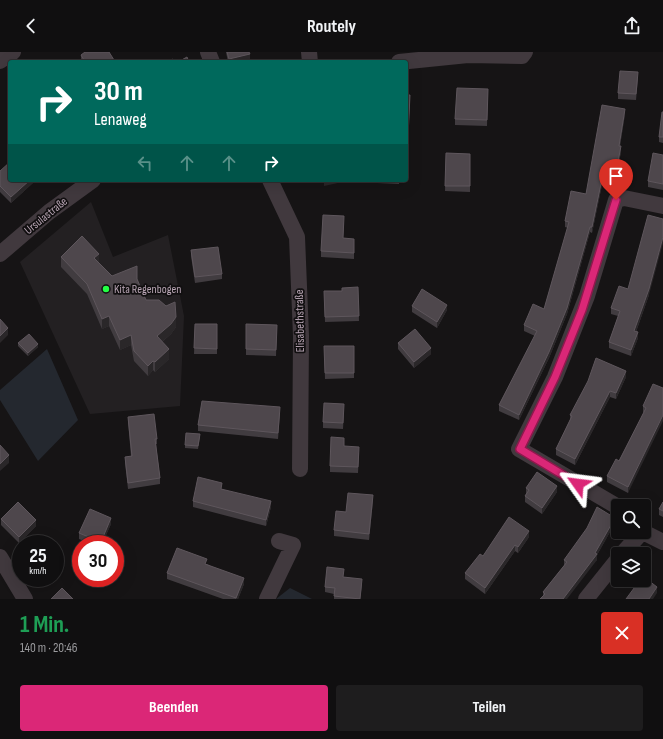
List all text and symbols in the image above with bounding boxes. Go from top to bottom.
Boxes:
icon: back [20,15,42,37]
icon: share [621,15,643,37]
text: Routely [307,16,356,37]
text: 30 m [94,75,143,108]
icon: right [28,76,80,128]
text: Lenaweg [94,109,147,130]
icon: left [134,152,156,174]
icon: ahead [176,152,198,174]
icon: ahead [218,152,240,174]
icon: right [260,152,282,174]
pin [599,159,633,200]
icon: arrive [605,165,627,187]
street label: Ursulastraße [21,194,71,238]
place label: Kita Regenbogen [114,282,181,297]
marker: Kita Regenbogen [101,284,111,294]
street label: Elisabethstraße [292,289,308,353]
position arrow [557,463,599,505]
map controls [611,499,651,587]
button: search [611,499,651,539]
speed limit sign: 30 [72,535,124,587]
text: 25 [29,544,47,568]
button: layers [611,547,651,587]
text: km/h [29,565,47,577]
text: 1 Min. [20,610,69,639]
button: close [601,612,643,654]
text: 140 m · 20:46 [20,640,78,656]
button: Beenden [20,685,328,731]
button: Teilen [336,685,643,731]

